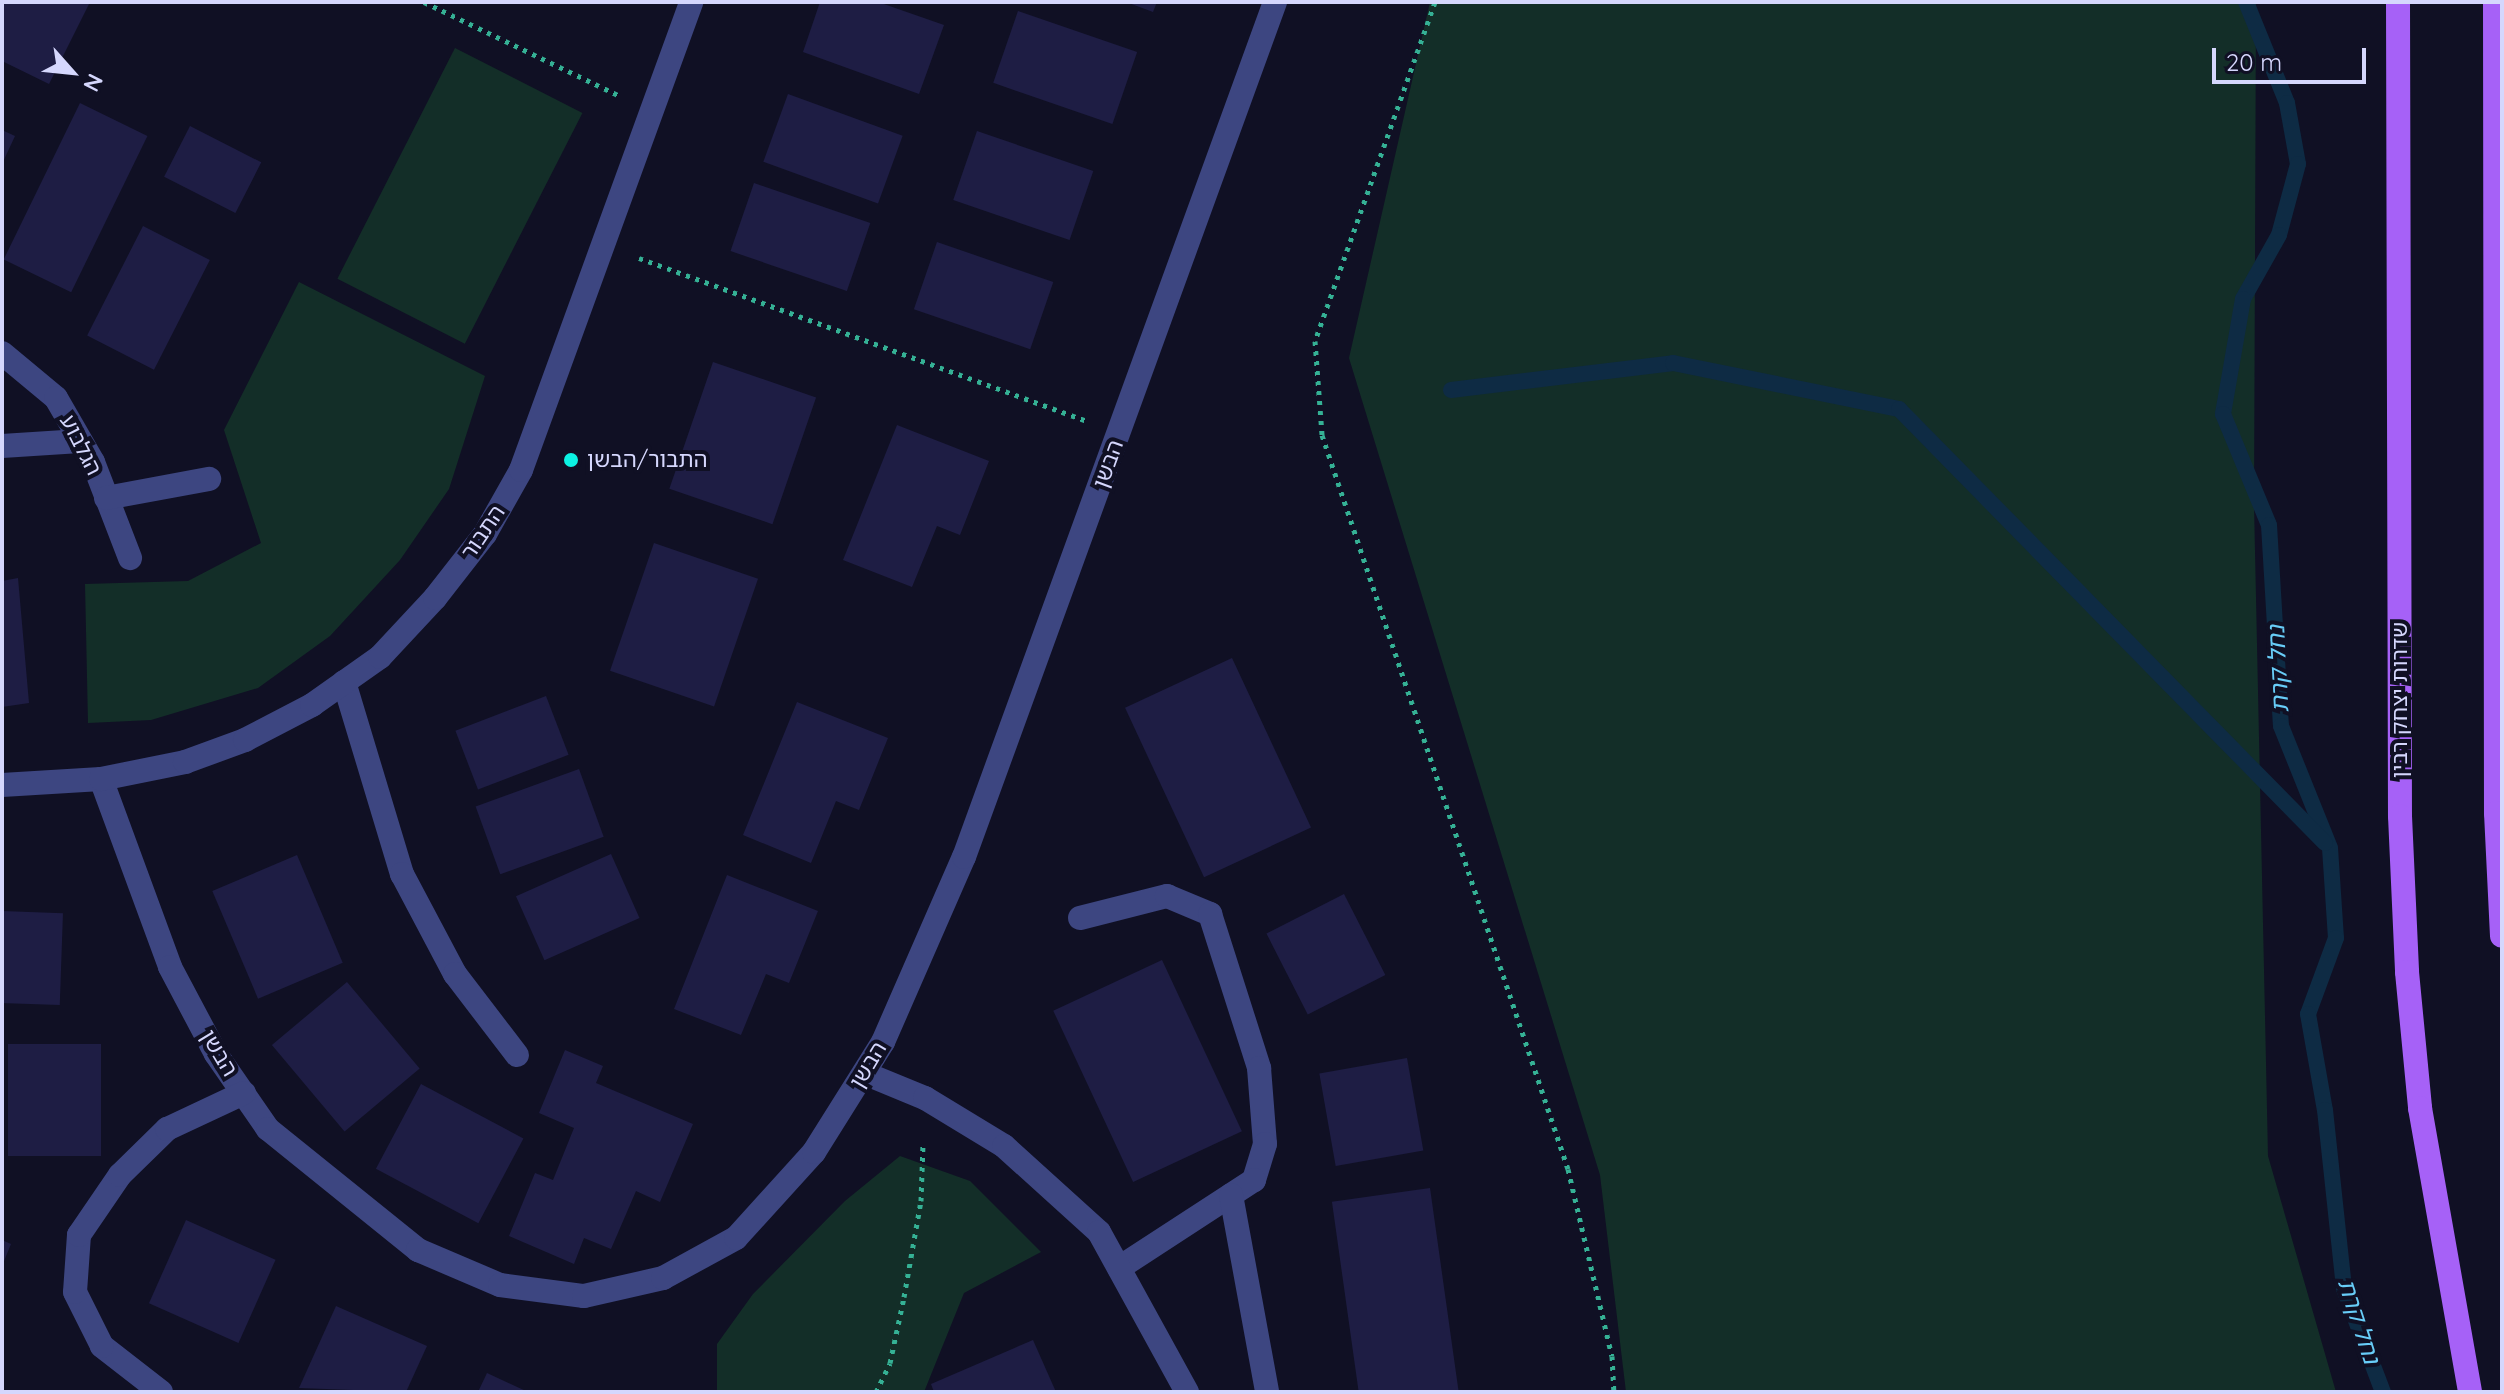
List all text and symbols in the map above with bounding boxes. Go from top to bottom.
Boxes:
north arrow [32,32,112,112]
scale bar [2216,32,2370,82]
text: 20 m [2226,47,2282,77]
text: N [77,69,110,96]
street label: הגלבוע [55,410,107,480]
street label: הבשן [1087,436,1129,492]
place label: התבור/הבשן [587,447,707,473]
marker: התבור/הבשן [562,451,580,469]
street label: התבור [455,500,511,564]
street label: שדרות יצחק רבין [2387,622,2413,778]
water label: נחל קרת [2261,625,2295,713]
street label: הבשן [195,1025,243,1081]
street label: הבשן [844,1037,892,1093]
water label: נחל קרת [2332,1275,2386,1367]

